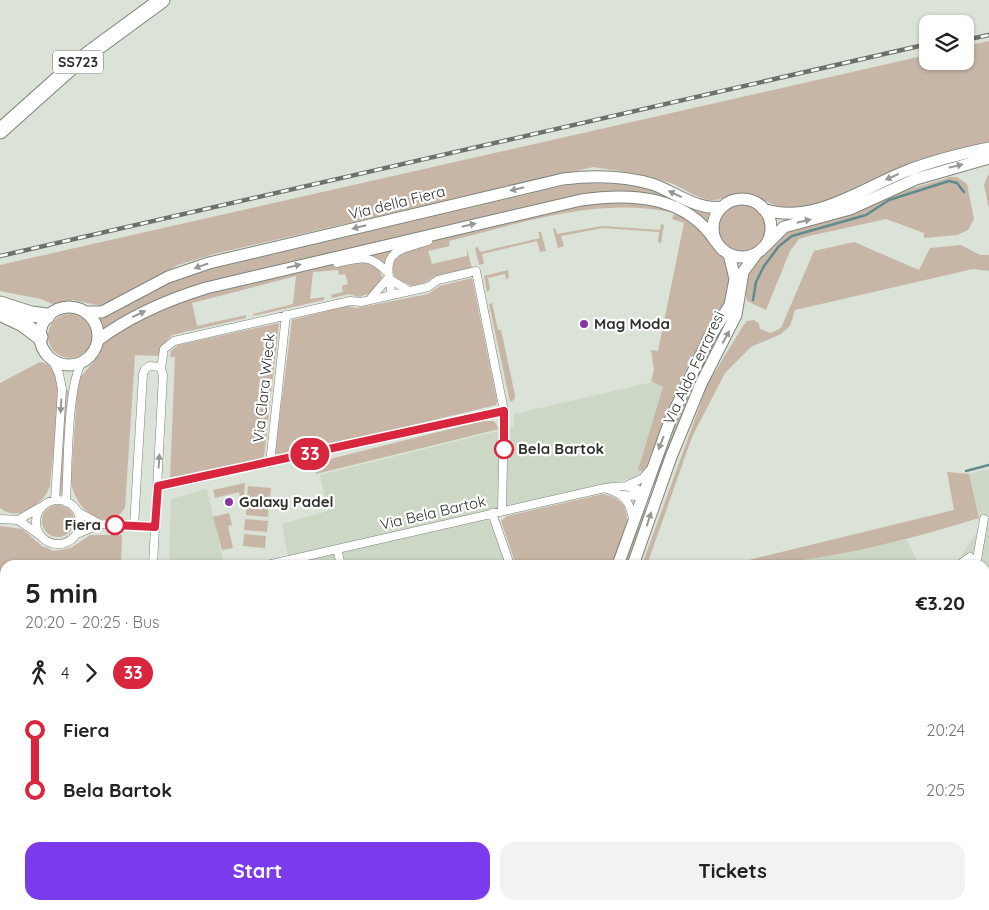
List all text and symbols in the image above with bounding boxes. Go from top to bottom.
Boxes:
map controls [919,15,974,70]
button: layers [919,15,974,70]
road number: SS723 [53,51,103,74]
one-way arrow [949,162,964,170]
one-way arrow [885,174,899,182]
street label: Via della Fiera [347,181,447,224]
one-way arrow [510,185,525,193]
one-way arrow [668,190,682,198]
one-way arrow [796,217,811,225]
one-way arrow [462,221,477,229]
one-way arrow [352,223,367,231]
one-way arrow [193,262,208,270]
one-way arrow [286,262,301,270]
street label: Via Aldo Ferraresi [659,308,728,428]
one-way arrow [132,310,146,318]
place label: Mag Moda [594,314,670,333]
marker: Mag Moda [578,318,590,330]
one-way arrow [721,330,730,344]
street label: Via Clara Wieck [248,333,279,443]
one-way arrow [56,398,64,414]
one-way arrow [657,435,665,450]
line badge: 33 [288,438,332,470]
marker: Bela Bartok [494,439,514,459]
place label: Bela Bartok [518,439,604,458]
text: 33 [300,442,320,465]
one-way arrow [156,453,164,469]
street label: Via Bela Bartok [378,491,488,534]
place label: Galaxy Padel [239,492,334,511]
marker: Galaxy Padel [223,496,235,508]
one-way arrow [645,511,653,526]
place label: Fiera [64,515,101,534]
marker: Fiera [105,515,125,535]
text: 5 min [25,575,98,610]
text: €3.20 [916,591,965,615]
text: 20:20 – 20:25 · Bus [25,612,160,632]
icon: walk [25,659,53,687]
icon: forward [77,659,105,687]
text: 33 [123,661,143,684]
text: 4 [61,663,69,683]
text: Fiera [63,718,109,742]
text: 20:24 [927,720,965,740]
text: Bela Bartok [63,778,172,802]
text: 20:25 [926,780,965,800]
button: Start [25,842,490,900]
button: Tickets [500,842,965,900]

